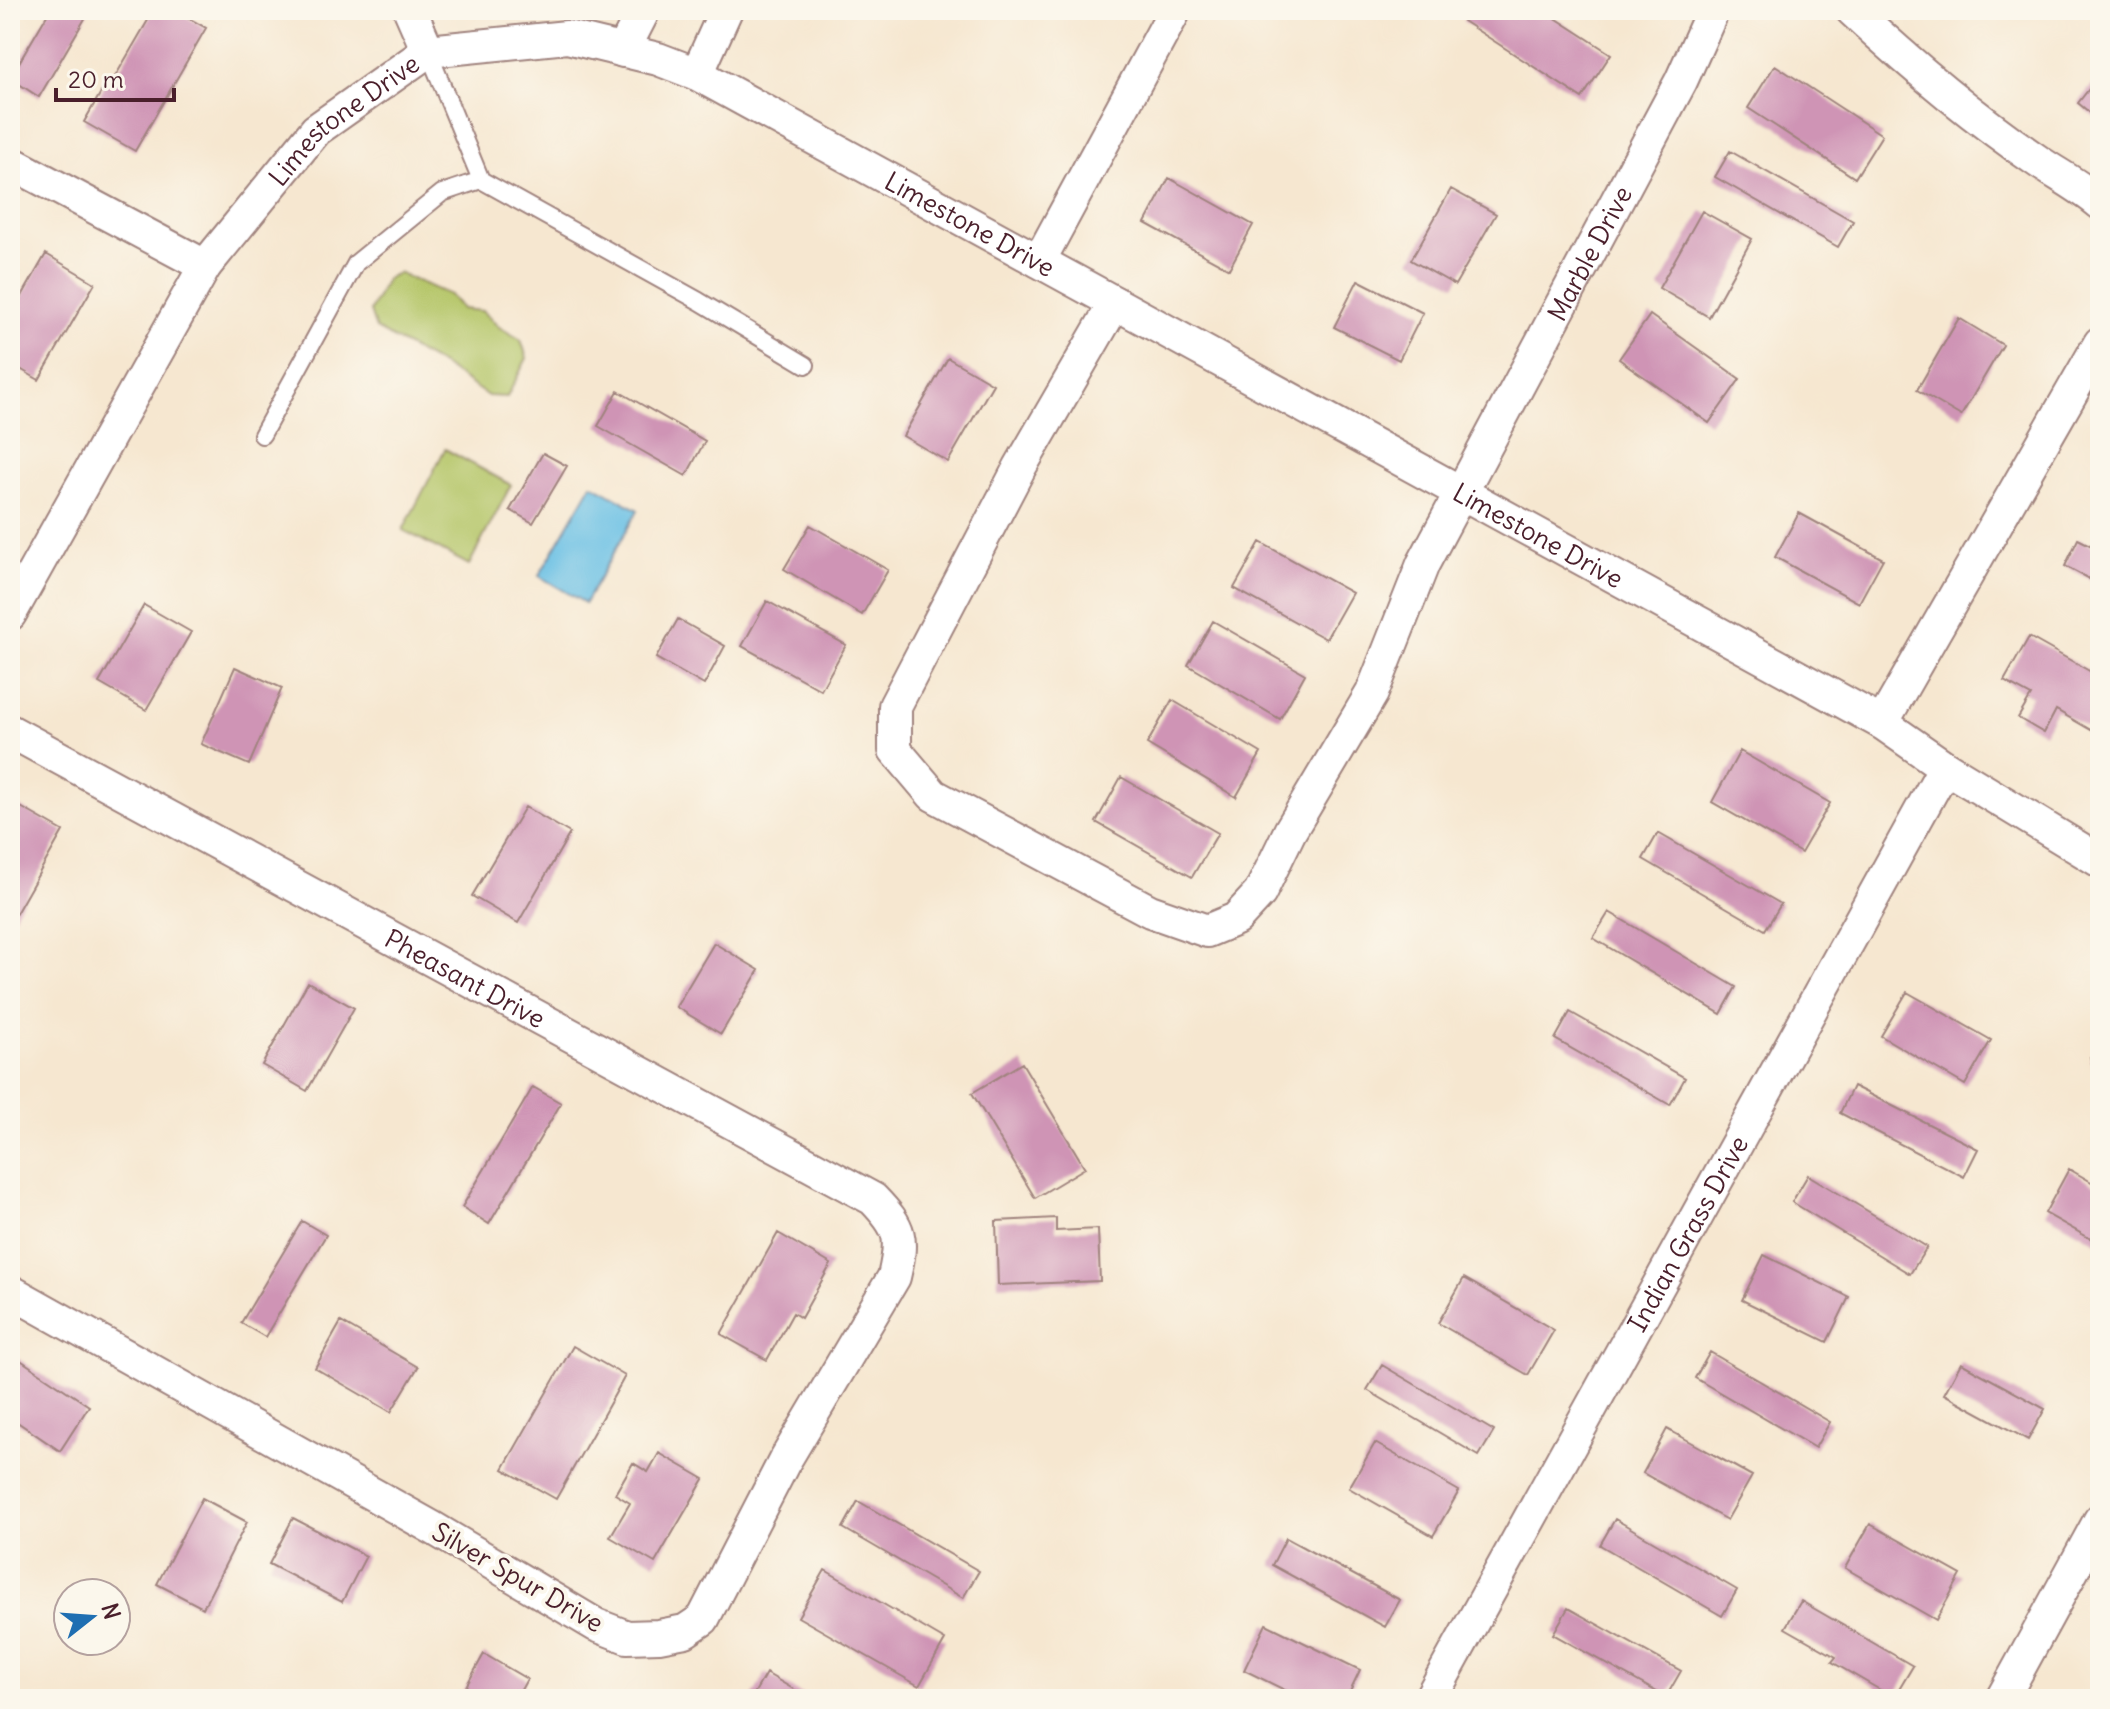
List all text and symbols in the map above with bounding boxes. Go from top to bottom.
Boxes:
street label: Limestone Drive [261,46,425,192]
scale bar [56,52,174,102]
text: 20 m [68,64,124,94]
street label: Limestone Drive [879,164,1061,283]
street label: Marble Drive [1540,180,1639,326]
street label: Limestone Drive [1448,475,1629,595]
street label: Pheasant Drive [379,921,551,1035]
street label: Indian Grass Drive [1620,1130,1755,1337]
street label: Silver Spur Drive [426,1515,610,1639]
north arrow [52,1577,132,1657]
text: N [96,1600,127,1623]

